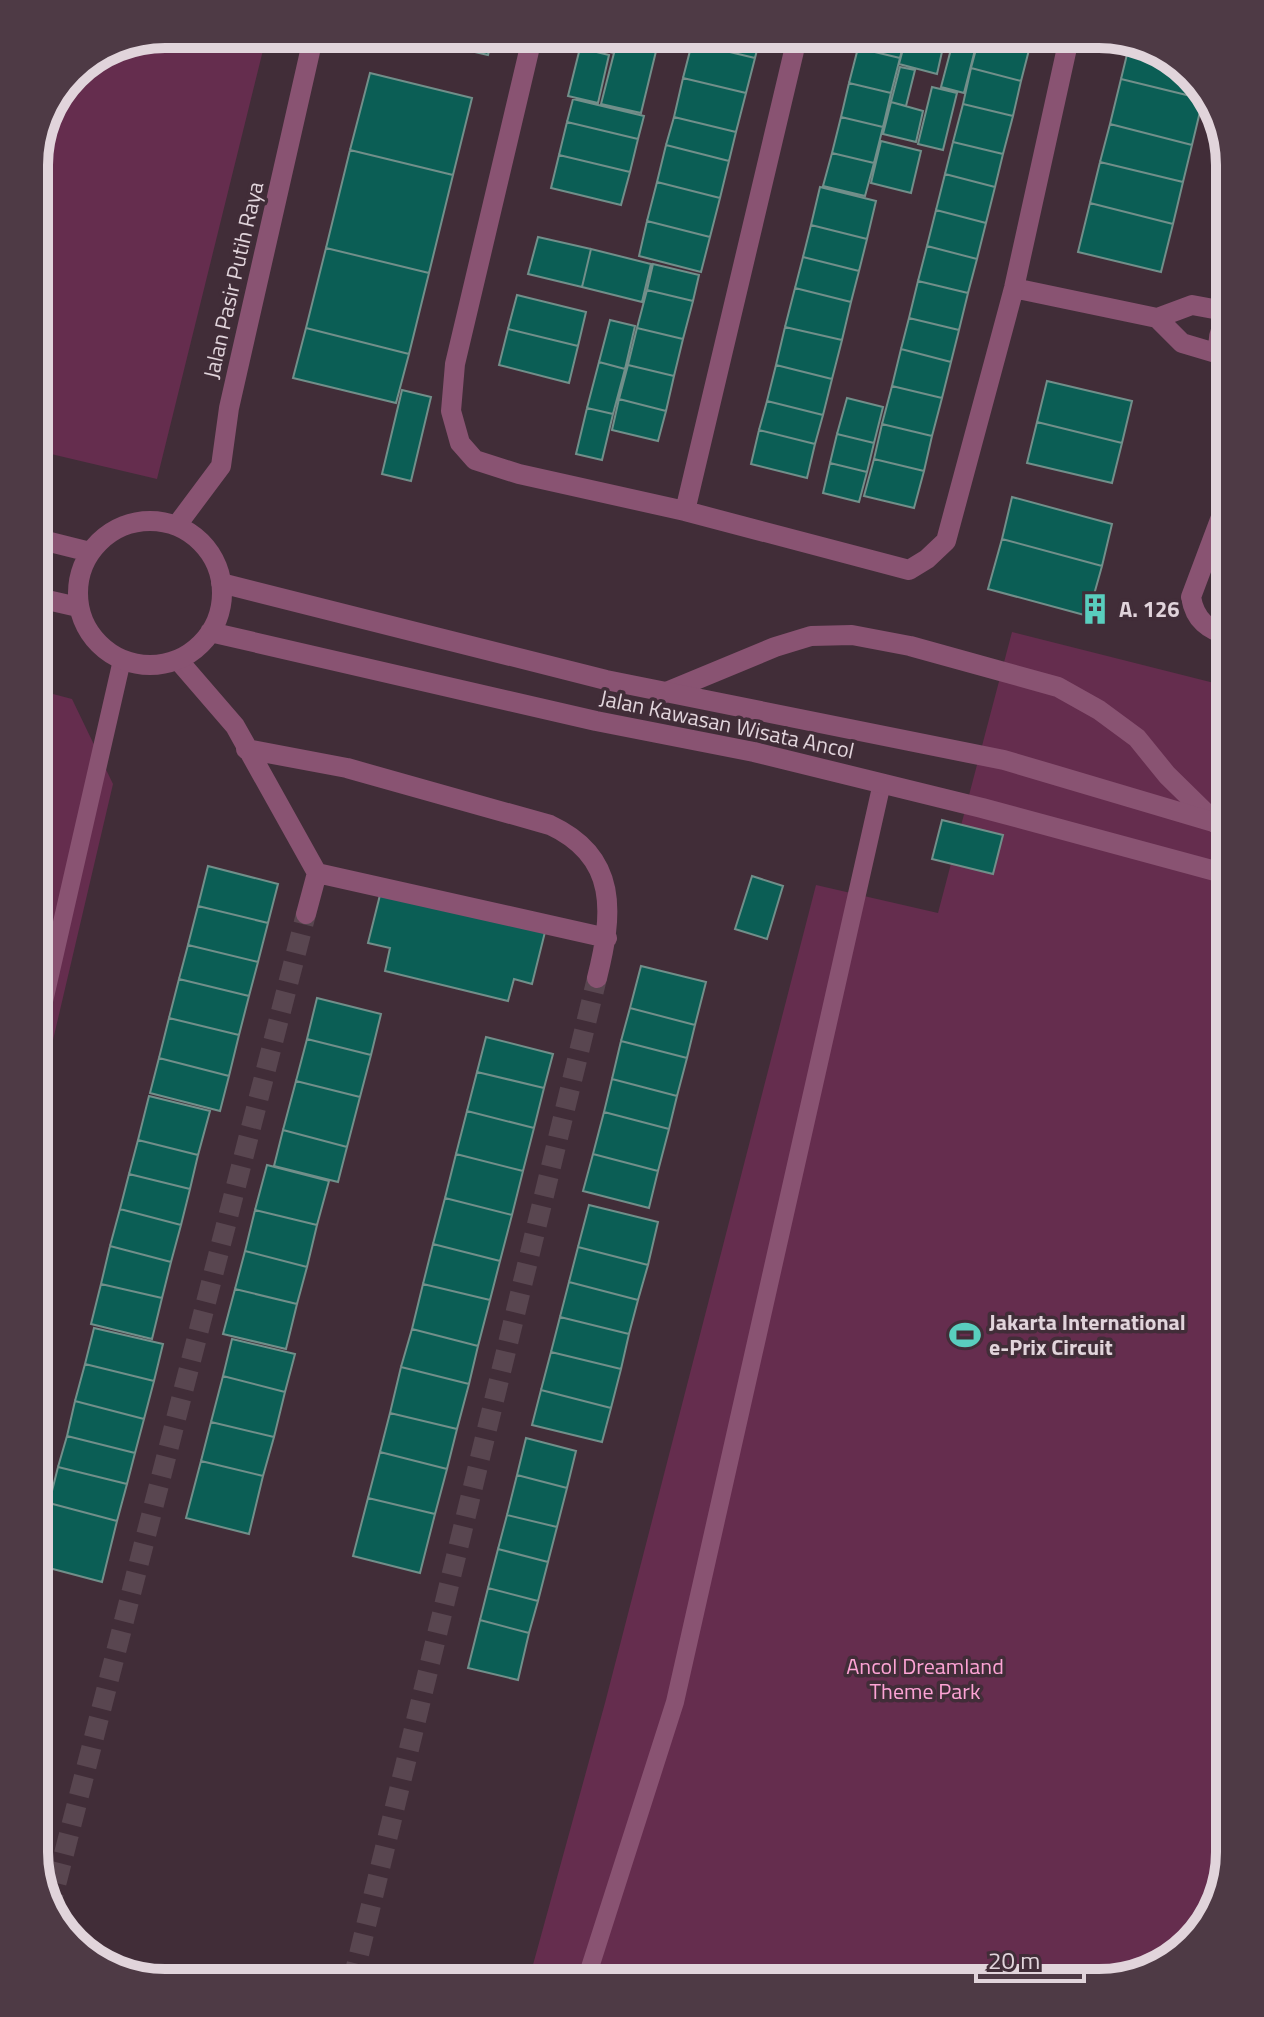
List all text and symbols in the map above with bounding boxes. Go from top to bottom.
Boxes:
street label: Jalan Pasir Putih Raya [194,178,272,382]
building icon: A. 126 [1078,592,1112,626]
place label: A. 126 [1119,592,1180,626]
street label: Jalan Kawasan Wisata Ancol [597,680,857,768]
place label: Jakarta International e-Prix Circuit [989,1305,1186,1364]
sports icon: Jakarta International e-Prix Circuit [948,1318,982,1352]
park label: Ancol Dreamland Theme Park [846,1649,1004,1708]
scale bar [976,1933,1084,1983]
text: 20 m [988,1942,1040,1978]

